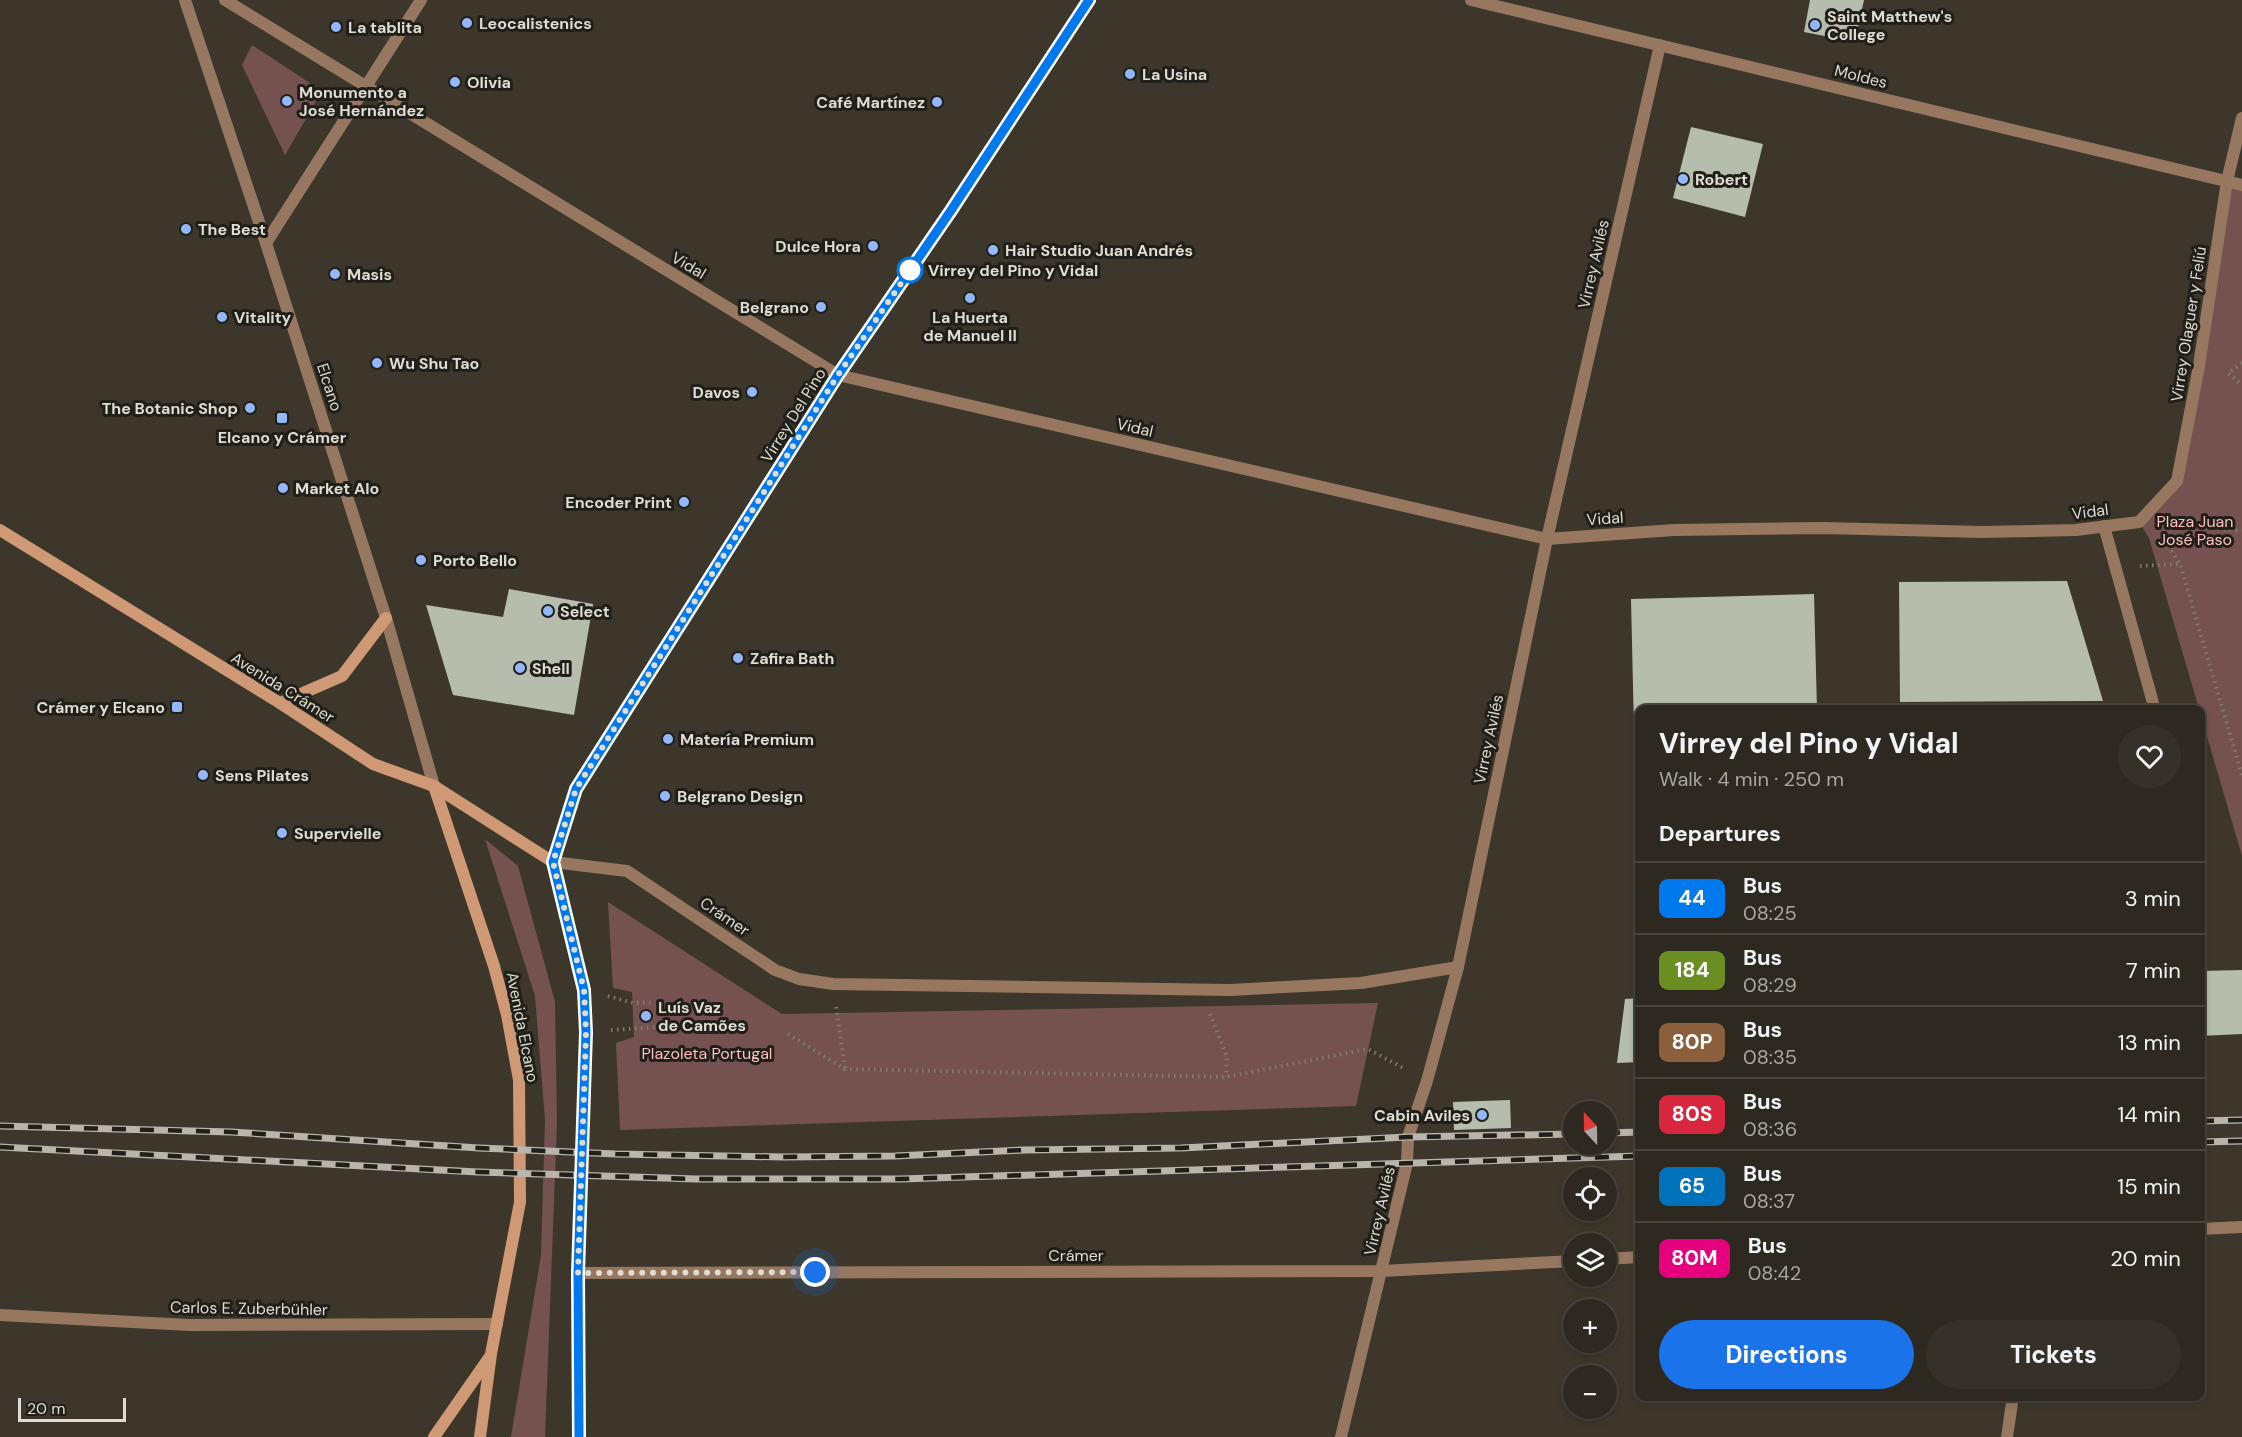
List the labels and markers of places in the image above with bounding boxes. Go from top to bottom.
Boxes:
place label: Saint Matthew's College [1827,6,1952,45]
place label: Leocalistenics [479,13,592,34]
marker: Leocalistenics [460,16,474,30]
place label: La tablita [348,17,422,38]
marker: Saint Matthew's College [1808,18,1822,32]
marker: La tablita [329,20,343,34]
place label: La Usina [1142,64,1207,85]
marker: La Usina [1123,67,1137,81]
place label: Olivia [467,72,511,93]
marker: Olivia [448,75,462,89]
place label: Monumento a José Hernández [299,82,424,121]
place label: Café Martínez [816,92,925,113]
marker: Monumento a José Hernández [280,94,294,108]
marker: Café Martínez [930,95,944,109]
place label: Robert [1695,169,1748,190]
marker: Robert [1676,172,1690,186]
place label: The Best [198,219,266,240]
marker: The Best [179,222,193,236]
place label: Dulce Hora [775,236,861,257]
marker: Dulce Hora [866,239,880,253]
place label: Hair Studio Juan Andrés [1005,240,1193,261]
marker: Hair Studio Juan Andrés [986,243,1000,257]
marker: Virrey del Pino y Vidal [897,257,923,283]
place label: Virrey del Pino y Vidal [928,260,1098,281]
place label: Masis [347,264,392,285]
marker: Masis [328,267,342,281]
marker: La Huerta de Manuel II [963,291,977,305]
place label: Belgrano [740,297,809,318]
marker: Belgrano [814,300,828,314]
place label: Vitality [234,307,292,328]
place label: La Huerta de Manuel II [923,307,1017,346]
marker: Vitality [215,310,229,324]
place label: Wu Shu Tao [389,353,479,374]
marker: Wu Shu Tao [370,356,384,370]
place label: Davos [693,382,740,403]
marker: Davos [745,385,759,399]
place label: The Botanic Shop [102,398,238,419]
marker: The Botanic Shop [243,401,257,415]
marker: Elcano y Crámer [275,411,289,425]
place label: Elcano y Crámer [218,427,347,448]
place label: Market Alo [295,478,379,499]
marker: Market Alo [276,481,290,495]
place label: Encoder Print [565,492,672,513]
marker: Encoder Print [677,495,691,509]
place label: Porto Bello [433,550,517,571]
marker: Porto Bello [414,553,428,567]
place label: Select [560,601,610,622]
marker: Select [541,604,555,618]
place label: Zafira Bath [750,648,834,669]
marker: Zafira Bath [731,651,745,665]
place label: Shell [532,658,570,679]
marker: Shell [513,661,527,675]
place label: Crámer y Elcano [37,697,165,718]
marker: Crámer y Elcano [170,700,184,714]
place label: Matería Premium [680,729,814,750]
marker: Matería Premium [661,732,675,746]
place label: Sens Pilates [215,765,309,786]
marker: Sens Pilates [196,768,210,782]
place label: Belgrano Design [677,786,803,807]
marker: Belgrano Design [658,789,672,803]
place label: Supervielle [294,823,381,844]
marker: Supervielle [275,826,289,840]
place label: Luís Vaz de Camões [658,997,746,1036]
marker: Luís Vaz de Camões [639,1009,653,1023]
place label: Cabin Aviles [1374,1105,1470,1126]
marker: Cabin Aviles [1475,1108,1489,1122]

